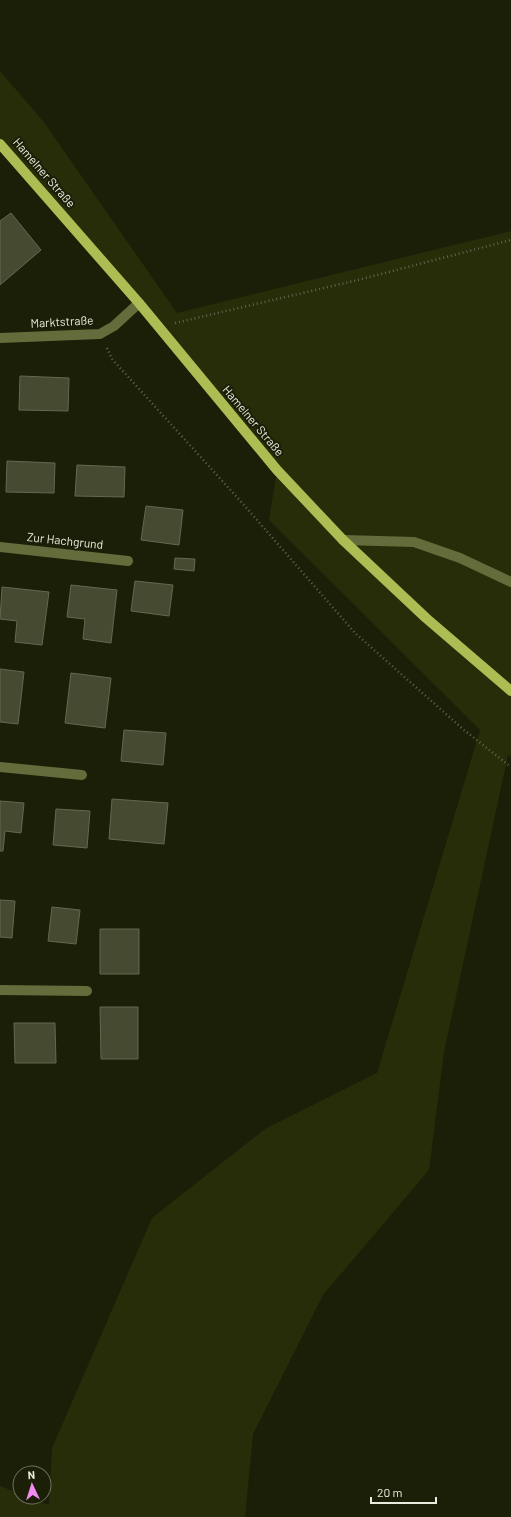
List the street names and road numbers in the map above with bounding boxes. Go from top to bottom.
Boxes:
street label: Hamelner Straße [11,135,79,210]
street label: Marktstraße [30,312,94,330]
street label: Hamelner Straße [220,382,287,458]
street label: Zur Hachgrund [26,529,104,551]

